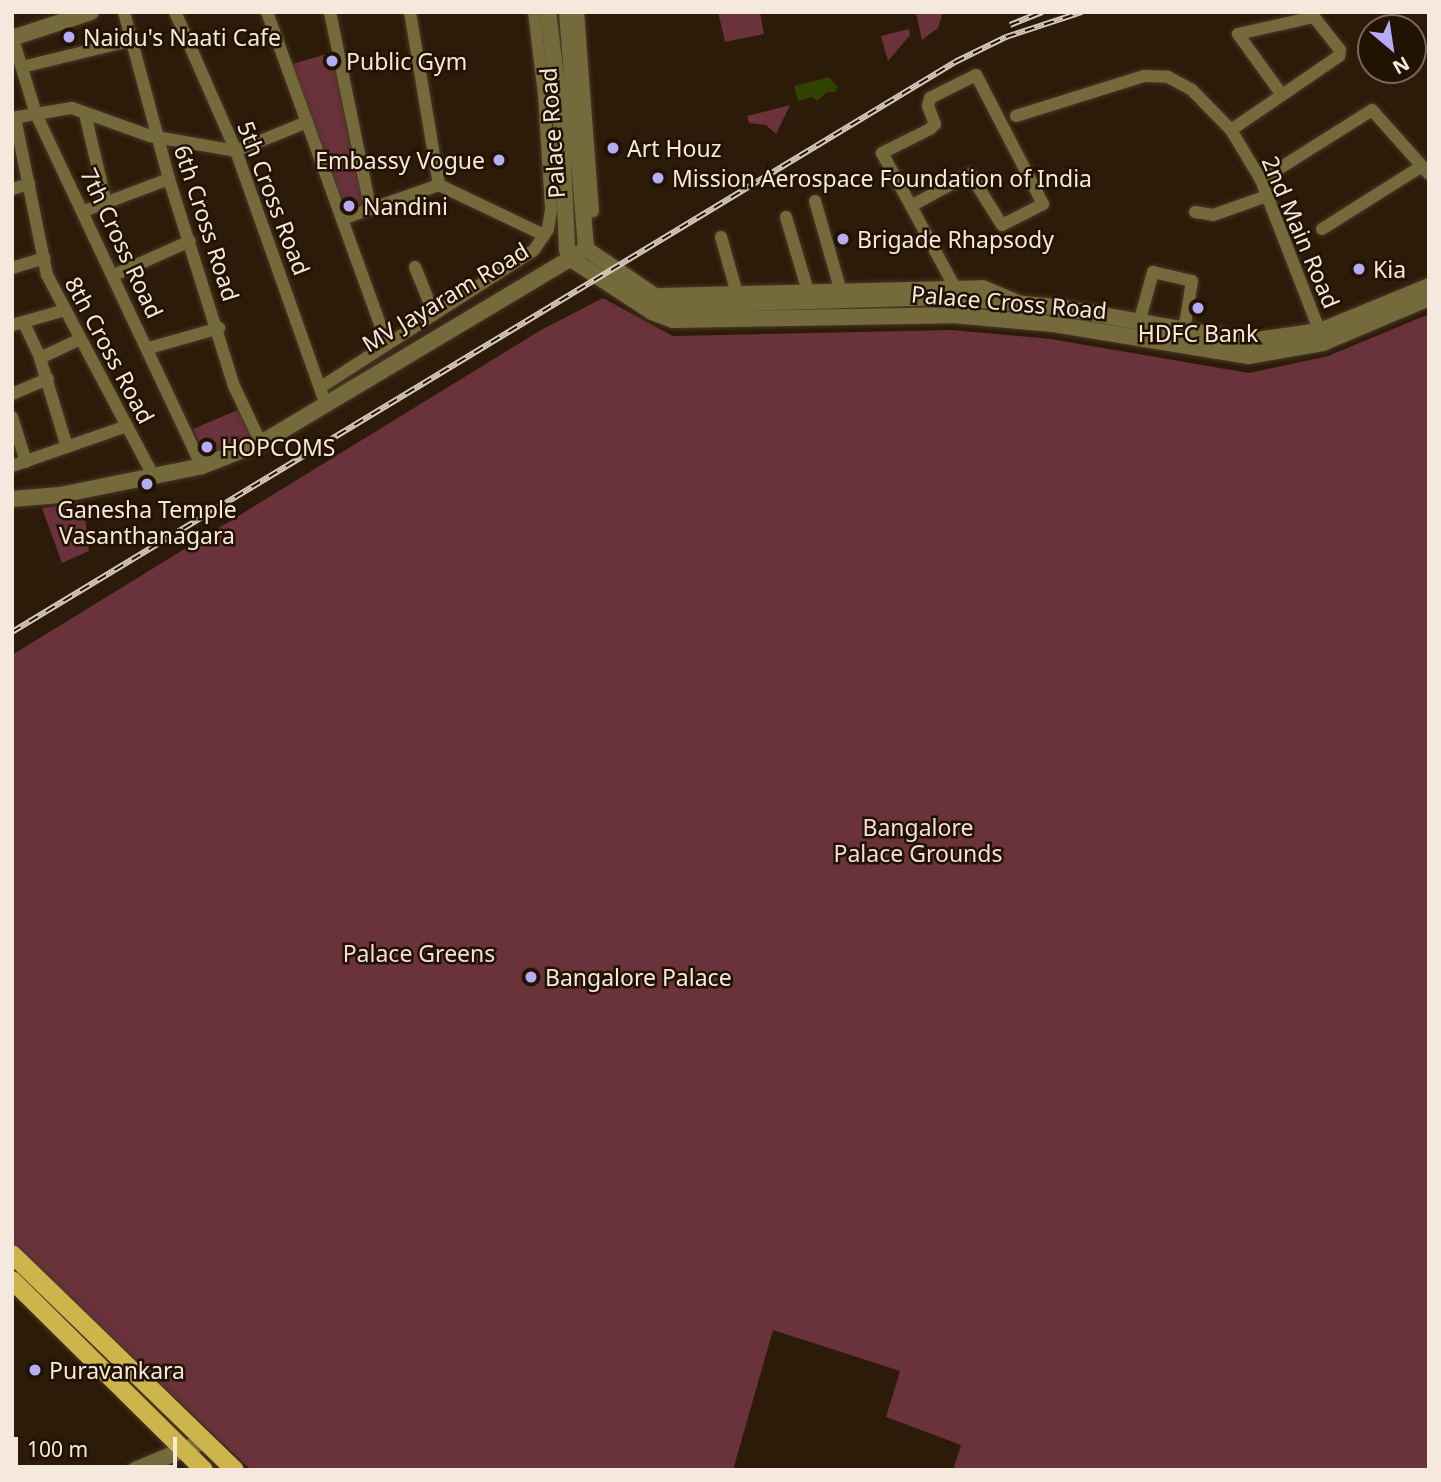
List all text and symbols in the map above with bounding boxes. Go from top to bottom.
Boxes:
north arrow [1357,14,1427,84]
place label: Naidu's Naati Cafe [83,23,281,51]
marker: Naidu's Naati Cafe [61,29,77,45]
place label: Public Gym [346,47,467,75]
text: N [1388,50,1414,81]
marker: Public Gym [324,53,340,69]
street label: Palace Road [534,67,570,199]
street label: 5th Cross Road [232,117,316,279]
place label: Art Houz [627,134,721,162]
marker: Art Houz [605,140,621,156]
street label: 6th Cross Road [169,141,245,305]
place label: Embassy Vogue [315,146,485,174]
marker: Embassy Vogue [491,152,507,168]
street label: 2nd Main Road [1257,152,1345,312]
street label: 7th Cross Road [75,164,169,322]
place label: Mission Aerospace Foundation of India [672,164,1092,192]
marker: Mission Aerospace Foundation of India [650,170,666,186]
place label: Nandini [363,192,448,220]
marker: Nandini [341,198,357,214]
place label: Brigade Rhapsody [857,225,1054,253]
marker: Brigade Rhapsody [835,231,851,247]
street label: MV Jayaram Road [357,236,533,358]
place label: Kia [1373,255,1406,283]
marker: Kia [1351,261,1367,277]
street label: 8th Cross Road [60,272,160,428]
street label: Palace Cross Road [910,280,1108,324]
marker: HDFC Bank [1190,300,1206,316]
place label: HDFC Bank [1138,319,1258,347]
place label: HOPCOMS [221,433,335,461]
marker: HOPCOMS [199,439,215,455]
marker: Ganesha Temple Vasanthanagara [139,476,155,492]
place label: Ganesha Temple Vasanthanagara [57,495,237,549]
park label: Bangalore Palace Grounds [834,813,1002,867]
park label: Palace Greens [343,939,495,967]
place label: Bangalore Palace [545,963,732,991]
marker: Bangalore Palace [523,969,539,985]
place label: Puravankara [49,1356,185,1384]
marker: Puravankara [27,1362,43,1378]
scale bar [18,1422,180,1466]
text: 100 m [27,1435,88,1463]

